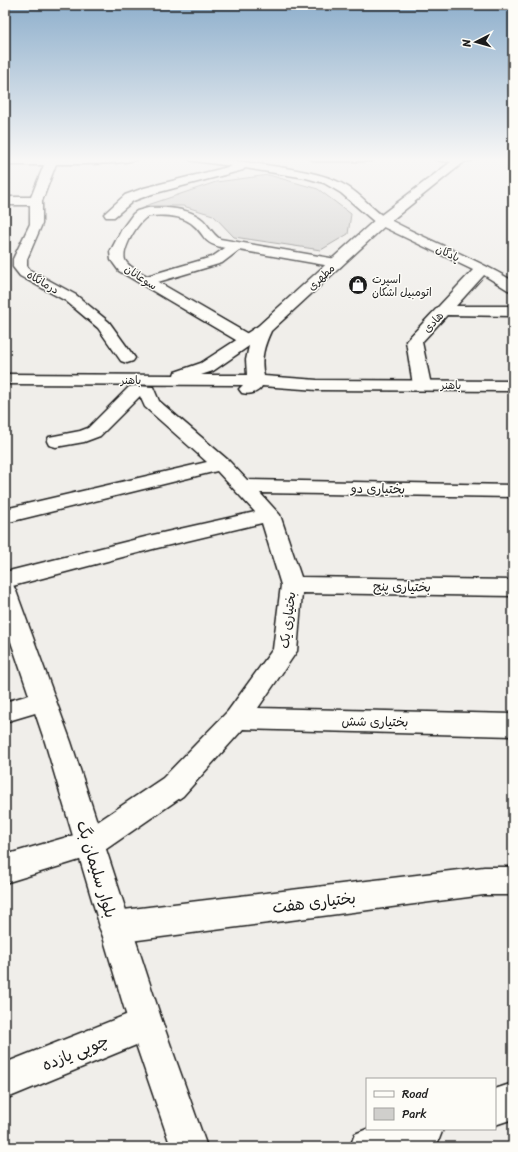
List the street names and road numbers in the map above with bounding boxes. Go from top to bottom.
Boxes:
street label: پادگان [432,239,463,267]
street label: مطهری [303,259,340,295]
street label: سوعانان [120,260,161,295]
street label: درمانگاه [23,265,63,299]
street label: هادی [418,307,448,337]
street label: باهنر [120,371,141,390]
street label: باهنر [440,376,461,395]
street label: بختیاری دو [350,477,405,500]
street label: بختیاری پنج [373,574,431,599]
street label: بختیاری یک [273,590,302,650]
street label: بختیاری شش [341,709,409,734]
street label: بلوار سلیمان بگ [68,817,125,922]
street label: بختیاری هفت [271,883,357,922]
street label: چوپی یازده [37,1026,113,1079]

